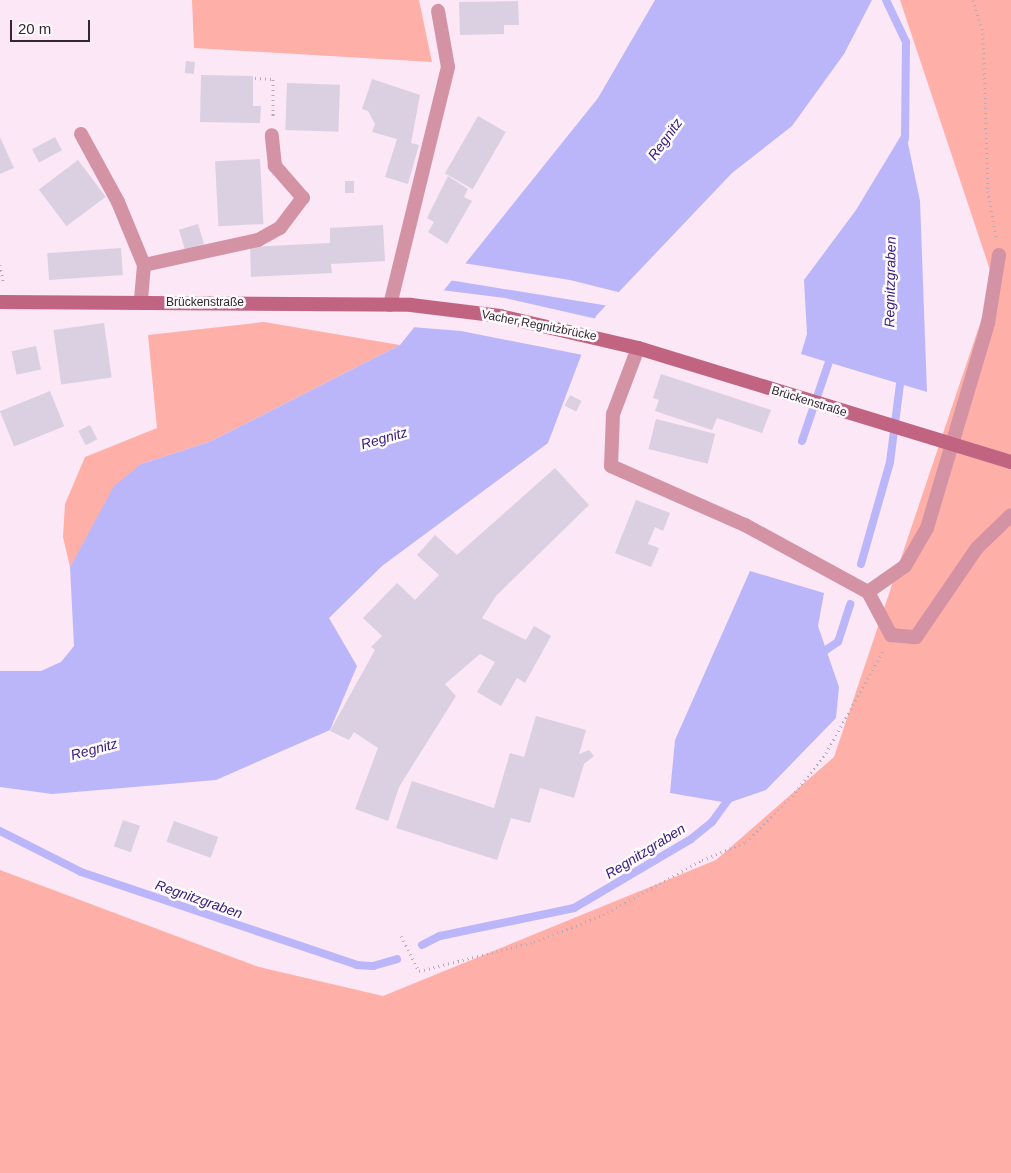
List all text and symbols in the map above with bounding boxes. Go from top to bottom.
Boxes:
scale bar [12,10,92,42]
text: 20 m [18,20,51,37]
water label: Regnitz [644,115,686,163]
water label: Regnitzgraben [881,236,899,328]
street label: Brückenstraße [166,296,244,310]
street label: Vacher Regnitzbrücke [480,308,598,344]
street label: Brückenstraße [770,384,848,420]
water label: Regnitz [359,423,409,453]
water label: Regnitz [69,735,119,763]
water label: Regnitzgraben [602,820,688,882]
water label: Regnitzgraben [153,876,245,922]

